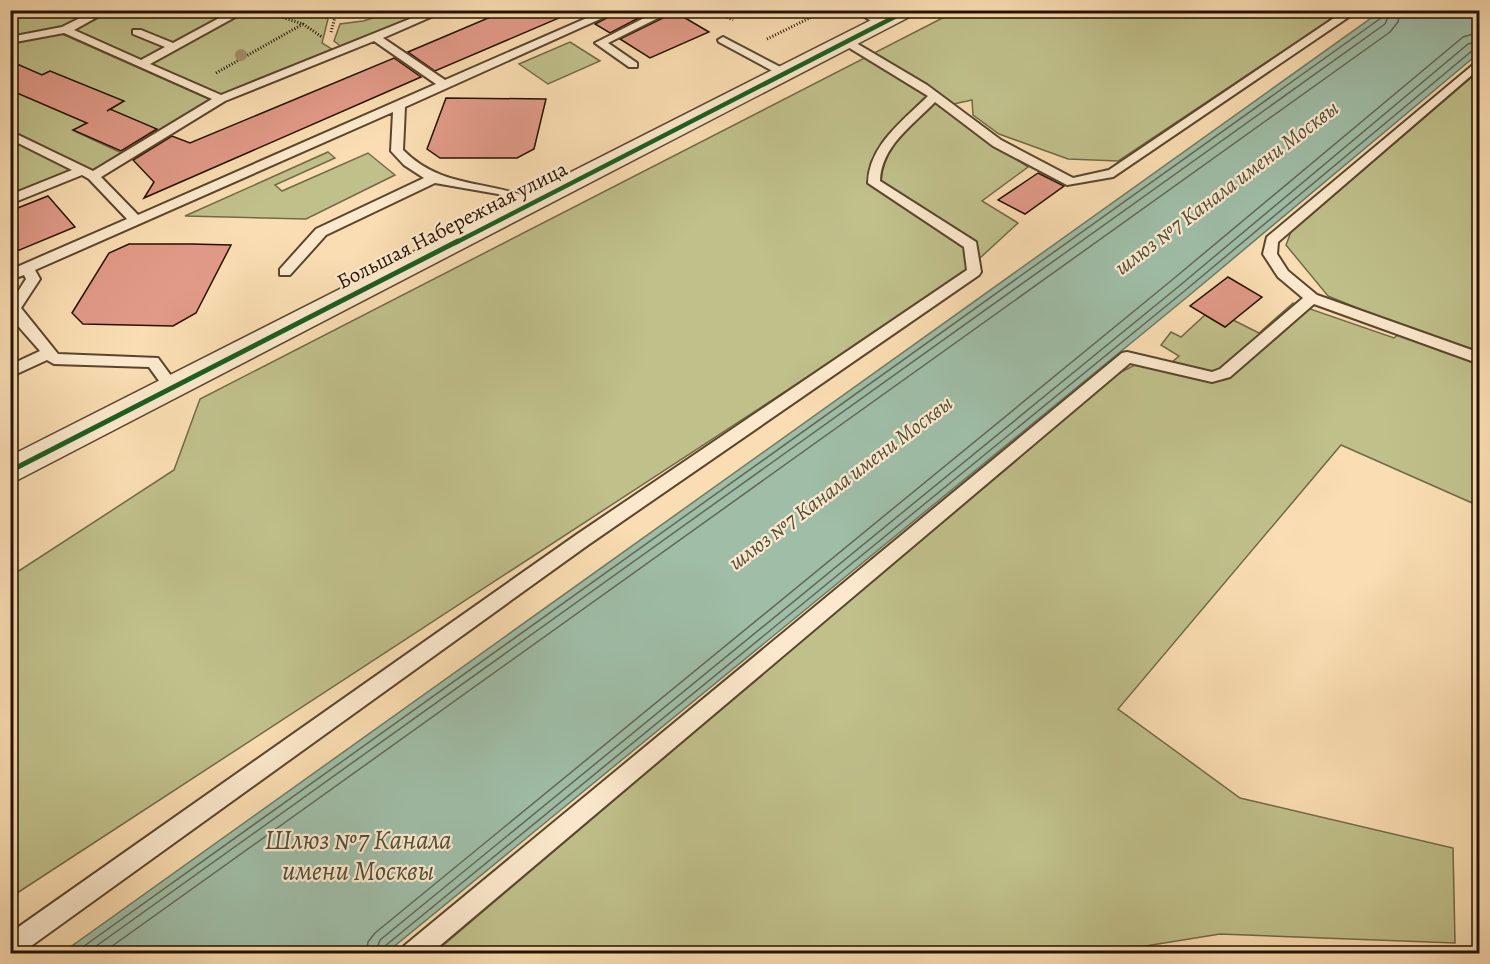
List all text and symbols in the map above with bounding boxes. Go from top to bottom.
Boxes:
water label: шлюз №7 Канала имени Москвы [1108,93,1345,282]
street label: Большая Набережная улица [332,154,572,295]
water label: шлюз №7 Канала имени Москвы [722,388,959,577]
water label: Шлюз №7 Канала имени Москвы [264,822,452,889]

